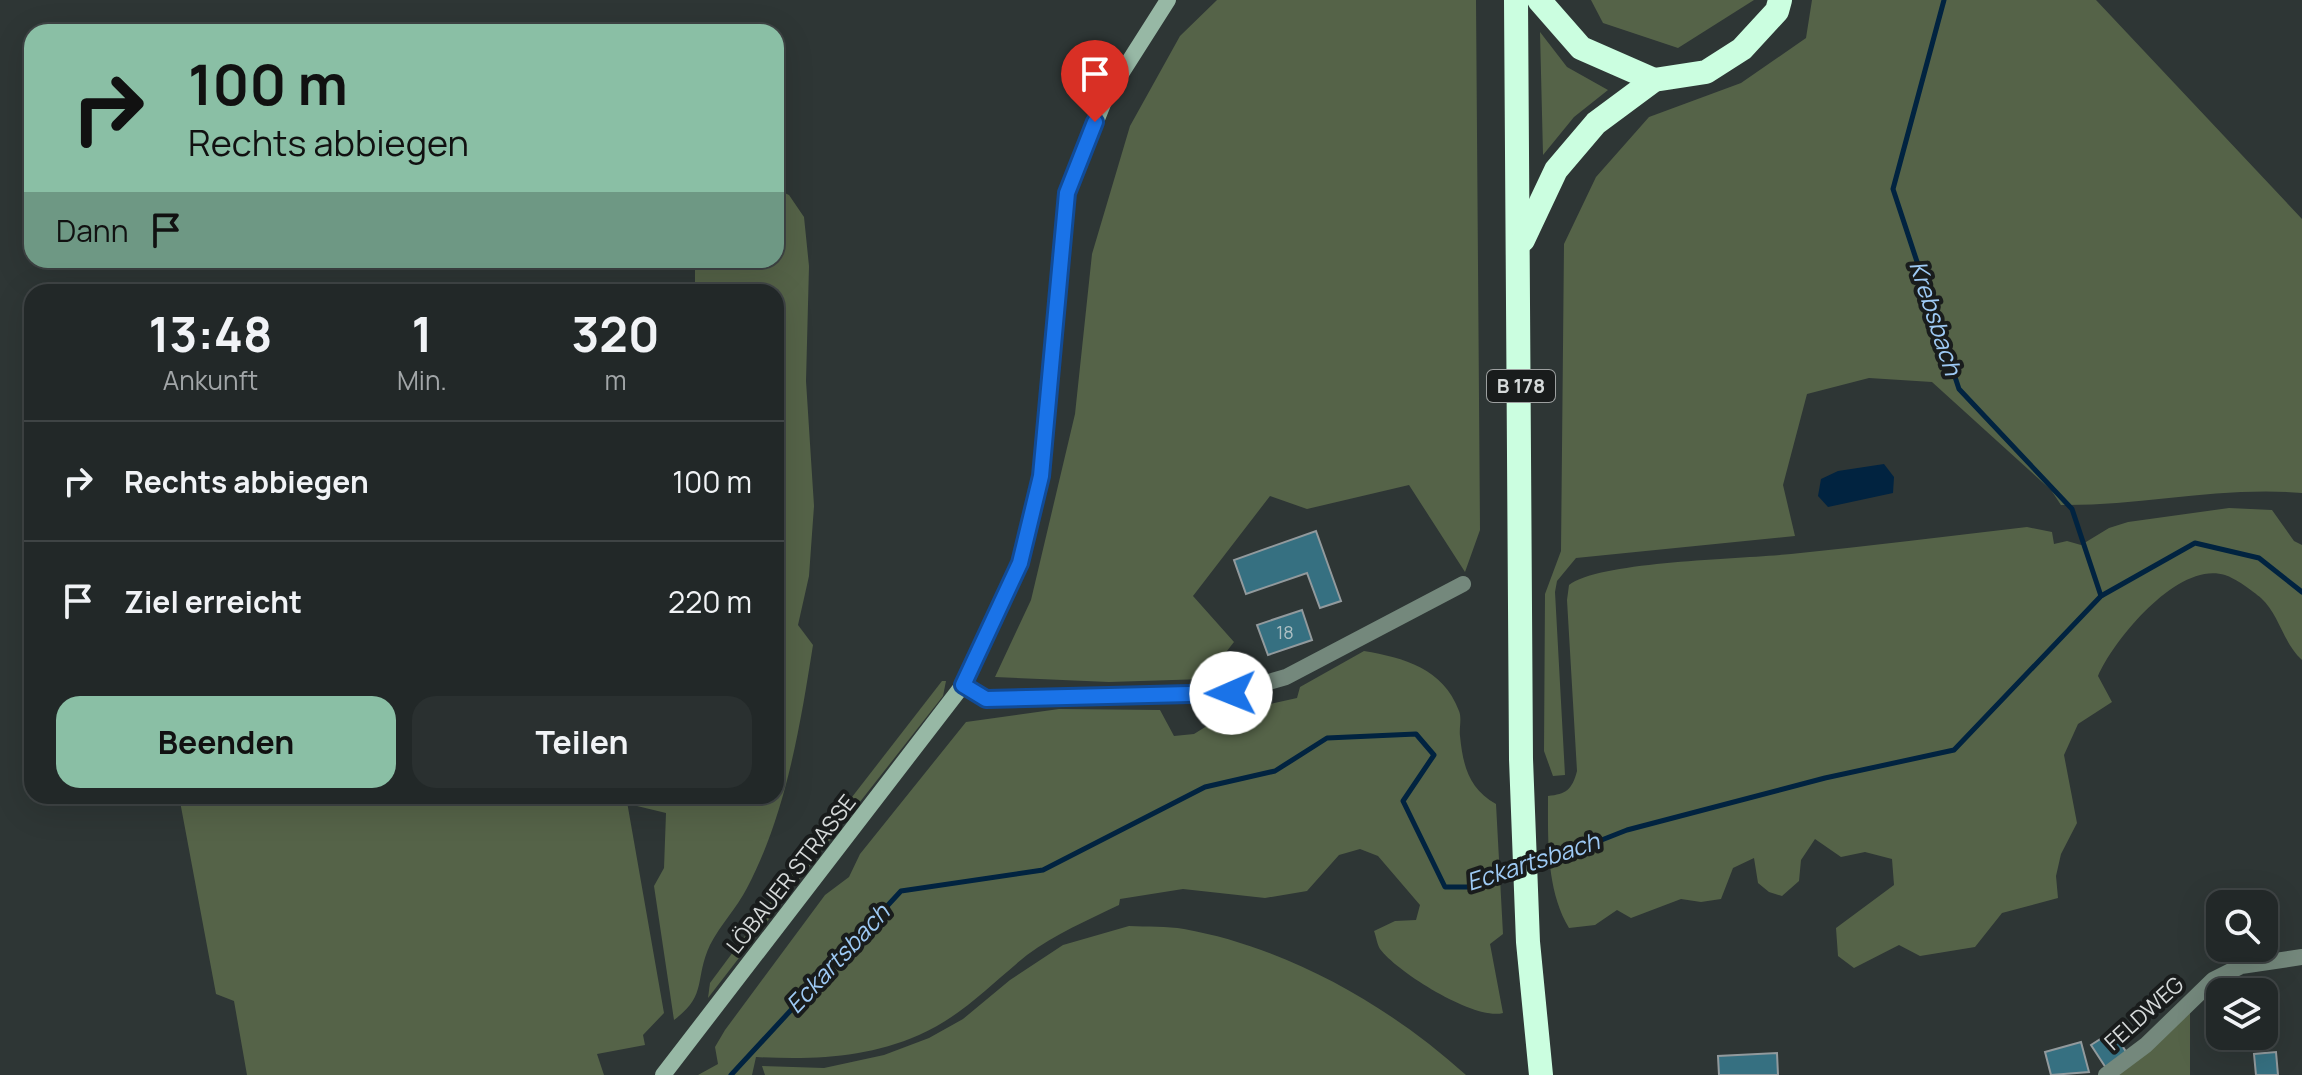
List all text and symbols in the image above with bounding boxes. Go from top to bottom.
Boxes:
pin [1061,40,1129,122]
text: 100 m [188,45,348,122]
icon: arrive [1073,52,1117,96]
icon: right [56,56,160,160]
text: Rechts abbiegen [188,118,469,167]
icon: arrive [144,208,188,252]
text: Dann [56,210,128,251]
water label: Krebsbach [1902,256,1971,380]
text: 13:48 [148,301,272,366]
text: 1 [411,301,432,366]
text: 320 [571,301,660,366]
text: Ankunft [163,362,258,398]
text: Min. [397,362,447,398]
text: m [604,362,626,398]
road number: B 178 [1487,370,1555,402]
icon: right [56,459,100,503]
text: Rechts abbiegen [124,461,369,502]
text: 100 m [672,461,752,502]
icon: arrive [56,579,100,623]
text: Ziel erreicht [124,581,302,622]
text: 220 m [668,581,752,622]
house number: 18 [1276,620,1294,644]
position arrow [1189,651,1273,735]
button: Beenden [56,696,396,788]
button: Teilen [412,696,752,788]
street label: LÖBAUER STRASSE [719,788,863,960]
water label: Eckartsbach [1462,823,1604,898]
map controls [2206,890,2278,1050]
button: search [2206,890,2278,962]
water label: Eckartsbach [778,896,897,1020]
street label: FELDWEG [2098,969,2190,1057]
button: layers [2206,978,2278,1050]

